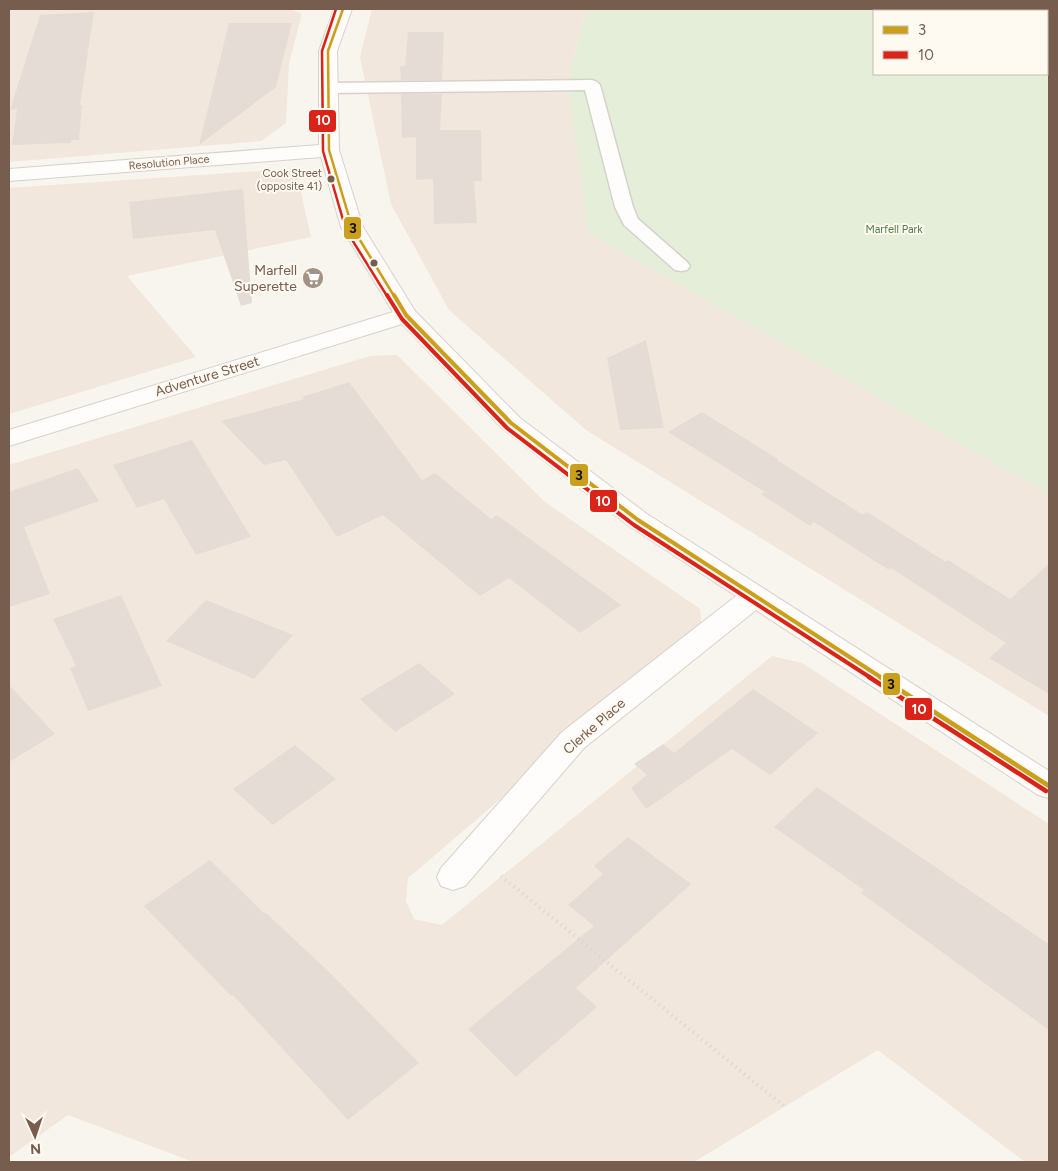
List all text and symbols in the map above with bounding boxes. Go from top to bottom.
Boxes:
legend [873,10,1048,75]
text: 3 [918,21,926,39]
text: 10 [918,46,934,64]
line badge: 10 [308,109,337,133]
text: 10 [316,112,330,129]
street label: Resolution Place [128,152,210,173]
place label: Cook Street (opposite 41) [257,167,322,193]
marker: Cook Street (opposite 41) [326,174,336,184]
line badge: 3 [343,216,362,240]
text: 3 [349,220,357,237]
park label: Marfell Park [865,223,923,236]
unlabelled marker [369,258,379,268]
place label: Marfell Superette [234,262,297,295]
supermarket icon: Marfell Superette [301,266,325,290]
street label: Adventure Street [153,353,261,400]
line badge: 3 [569,463,589,487]
text: 3 [575,467,583,484]
line badge: 10 [589,489,618,513]
text: 10 [596,493,610,510]
line badge: 3 [882,672,901,696]
text: 3 [887,676,895,693]
street label: Clerke Place [560,695,629,758]
line badge: 10 [904,697,933,721]
text: 10 [912,701,926,718]
north arrow [10,1111,60,1161]
text: N [30,1140,42,1157]

